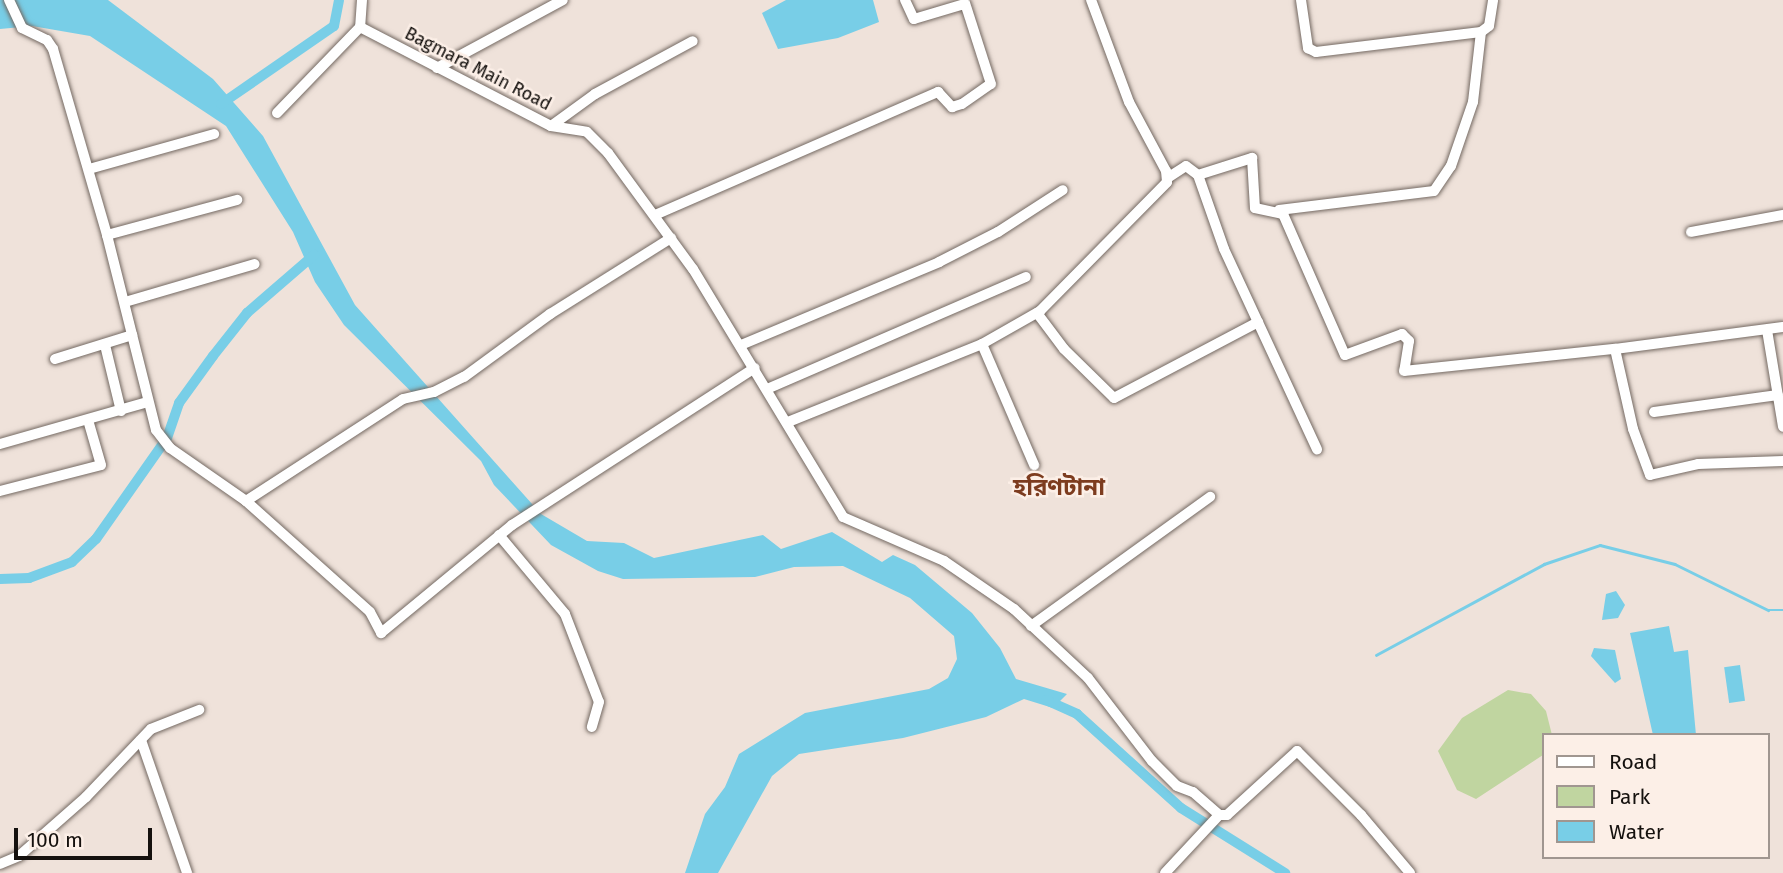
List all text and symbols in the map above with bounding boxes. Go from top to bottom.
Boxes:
street label: Bagmara Main Road [401,23,555,115]
district label: হরিণটানা [1013,474,1105,502]
legend [1542,733,1769,859]
text: Road [1609,749,1657,775]
text: Park [1609,784,1650,810]
scale bar [18,814,156,858]
text: Water [1609,819,1664,845]
text: 100 m [27,827,83,853]

